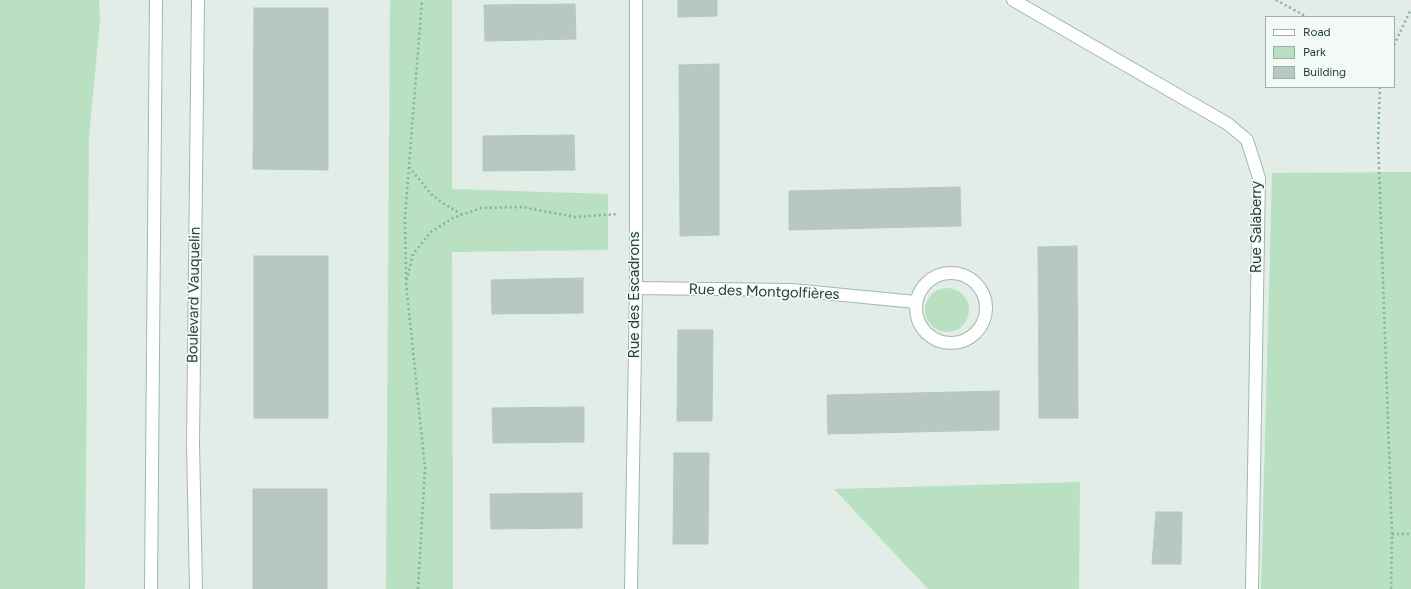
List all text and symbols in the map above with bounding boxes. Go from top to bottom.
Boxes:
legend [1265,16,1395,88]
text: Road [1303,25,1331,39]
text: Park [1303,45,1326,59]
text: Building [1303,65,1346,79]
street label: Rue Salaberry [1248,181,1266,273]
street label: Boulevard Vauquelin [184,227,204,363]
street label: Rue des Escadrons [626,232,644,358]
street label: Rue des Montgolfières [688,280,840,304]

